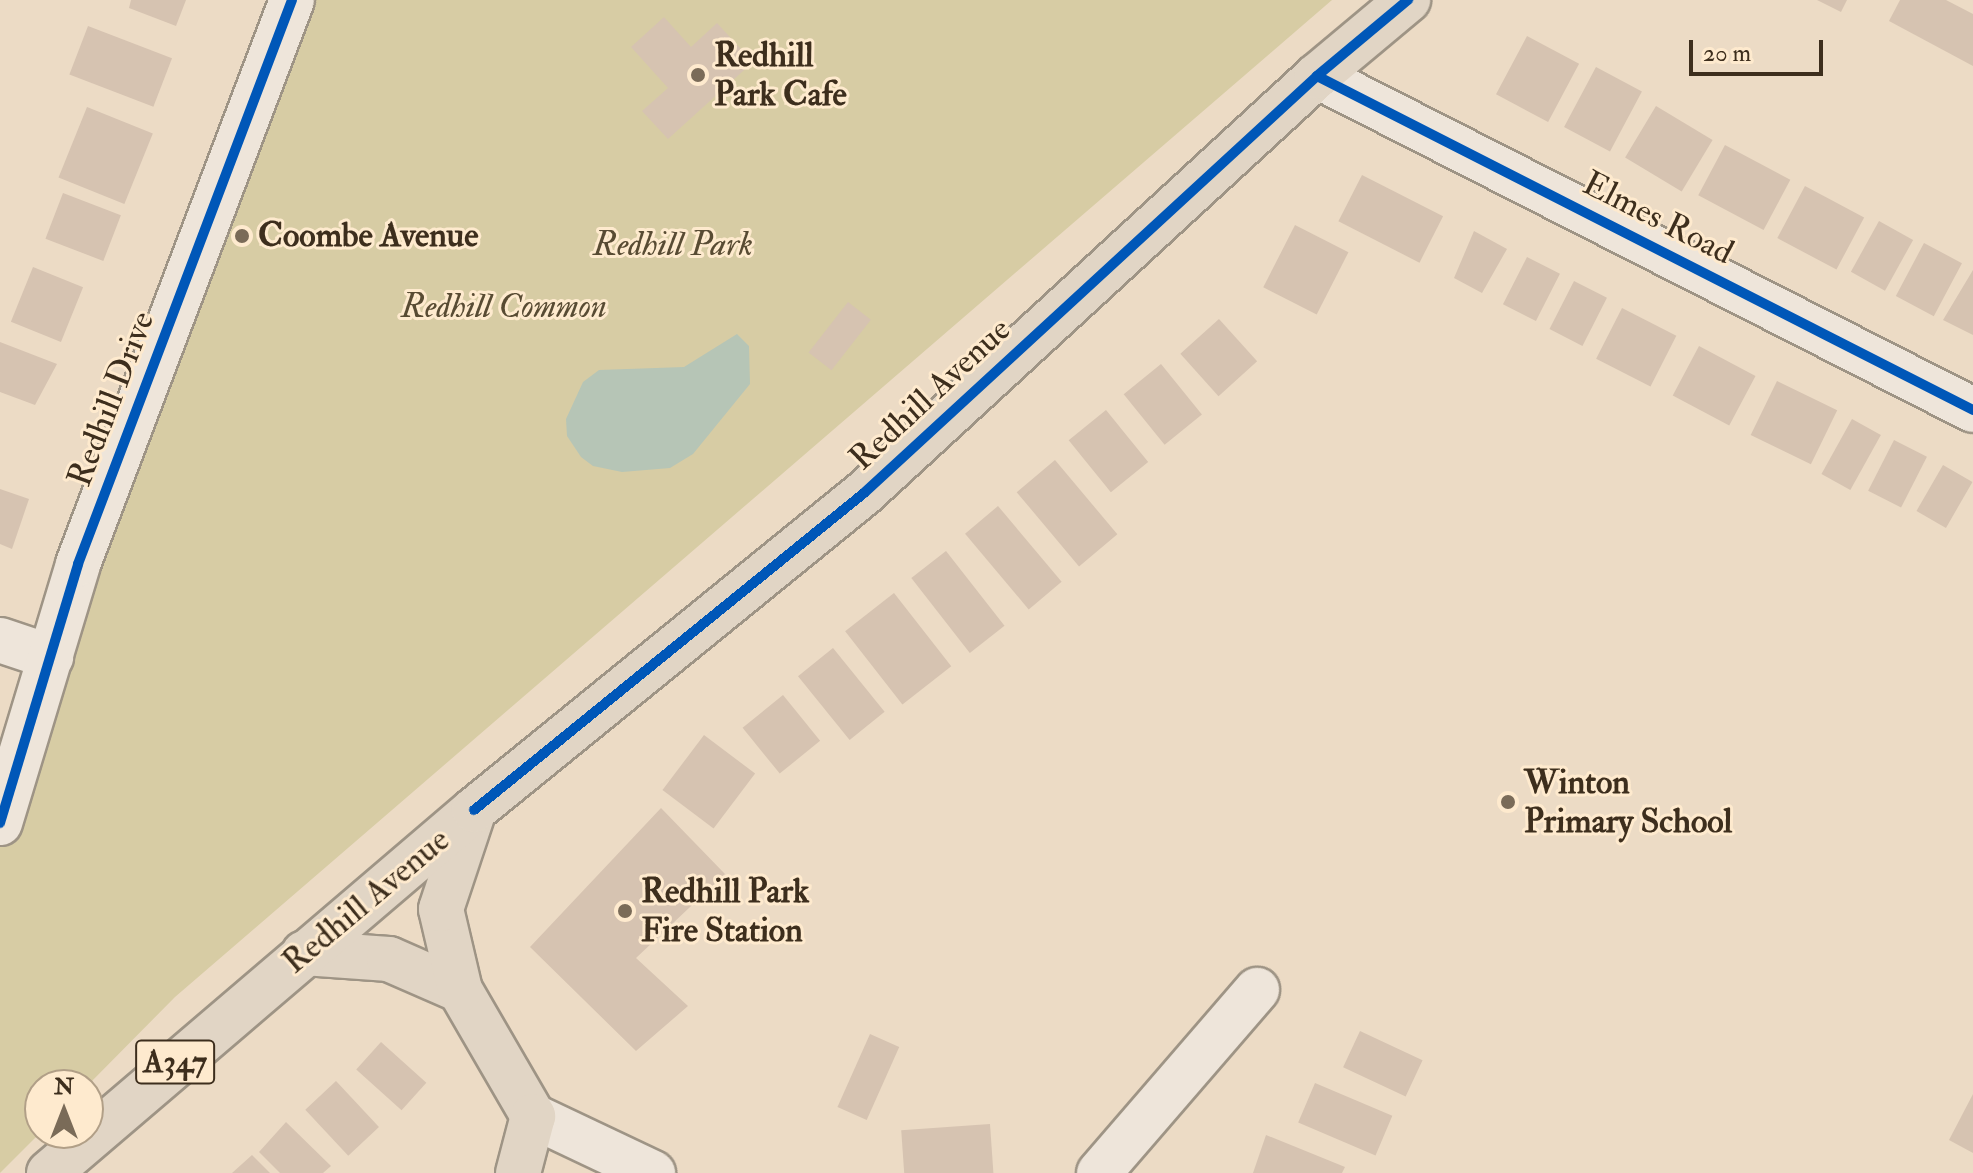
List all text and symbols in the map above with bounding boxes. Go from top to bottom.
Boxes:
scale bar [1693,24,1827,74]
place label: Redhill Park Cafe [714,35,847,114]
text: 20 m [1703,38,1751,69]
marker: Redhill Park Cafe [689,66,707,84]
street label: Elmes Road [1576,163,1740,273]
place label: Coombe Avenue [258,216,478,256]
park label: Redhill Park [593,225,753,265]
marker: Coombe Avenue [233,227,251,245]
park label: Redhill Common [401,287,607,327]
street label: Redhill Drive [59,306,163,492]
street label: Redhill Avenue [841,309,1019,479]
place label: Winton Primary School [1524,762,1732,842]
marker: Winton Primary School [1499,793,1517,811]
street label: Redhill Avenue [274,820,458,982]
place label: Redhill Park Fire Station [641,871,809,950]
marker: Redhill Park Fire Station [616,902,634,920]
road number: A347 [135,1034,215,1090]
north arrow [24,1069,104,1149]
text: N [54,1073,74,1101]

